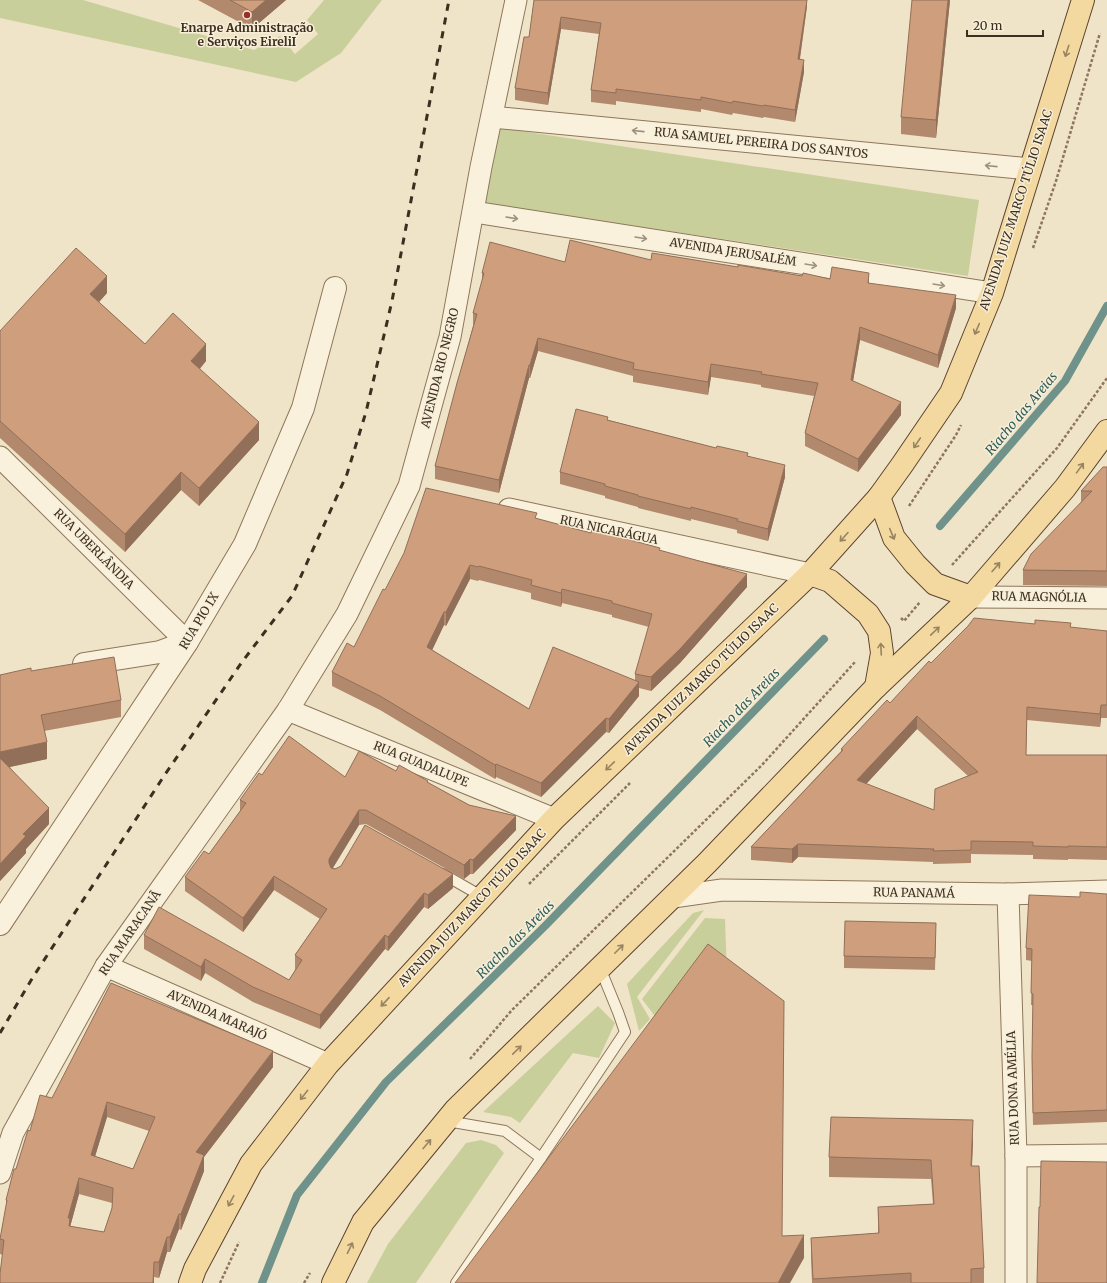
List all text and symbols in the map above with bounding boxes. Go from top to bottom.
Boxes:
marker: Enarpe Administração e Serviços EireliI [242,10,252,20]
scale bar [967,12,1043,38]
text: 20 m [973,18,1002,33]
place label: Enarpe Administração e Serviços EireliI [181,20,313,49]
one-way arrow [1063,44,1070,57]
street label: AVENIDA JUIZ MARCO TÚLIO ISAAC [976,107,1055,313]
street label: RUA SAMUEL PEREIRA DOS SANTOS [653,124,869,161]
one-way arrow [632,128,645,135]
one-way arrow [985,162,998,169]
one-way arrow [505,214,518,222]
one-way arrow [634,234,647,242]
street label: AVENIDA JERUSALÉM [668,234,798,269]
one-way arrow [804,261,817,269]
one-way arrow [932,281,945,289]
street label: AVENIDA RIO NEGRO [417,306,462,431]
one-way arrow [973,322,980,334]
water label: Riacho das Areias [982,368,1062,458]
one-way arrow [912,437,920,449]
one-way arrow [1076,463,1084,474]
street label: RUA UBERLÂNDIA [51,505,138,592]
street label: RUA NICARÁGUA [559,512,660,547]
one-way arrow [889,527,897,539]
one-way arrow [839,531,848,542]
one-way arrow [992,562,1001,573]
street label: RUA MAGNÓLIA [991,588,1087,605]
street label: RUA PIO IX [176,589,222,652]
street label: AVENIDA JUIZ MARCO TÚLIO ISAAC [619,600,782,758]
one-way arrow [929,627,939,636]
one-way arrow [877,643,885,656]
water label: Riacho das Areias [699,664,784,751]
street label: RUA GUADALUPE [371,738,471,790]
one-way arrow [605,761,615,771]
street label: AVENIDA JUIZ MARCO TÚLIO ISAAC [394,826,549,990]
street label: RUA PANAMÁ [873,884,956,901]
street label: RUA MARACANÃ [96,887,164,978]
water label: Riacho das Areias [473,896,558,982]
one-way arrow [614,944,624,954]
street label: AVENIDA MARAJÓ [164,985,270,1043]
one-way arrow [380,997,390,1007]
street label: RUA DONA AMÉLIA [1003,1030,1022,1146]
one-way arrow [512,1045,522,1055]
one-way arrow [300,1089,308,1100]
one-way arrow [423,1139,432,1150]
one-way arrow [226,1195,234,1207]
one-way arrow [347,1242,354,1254]

